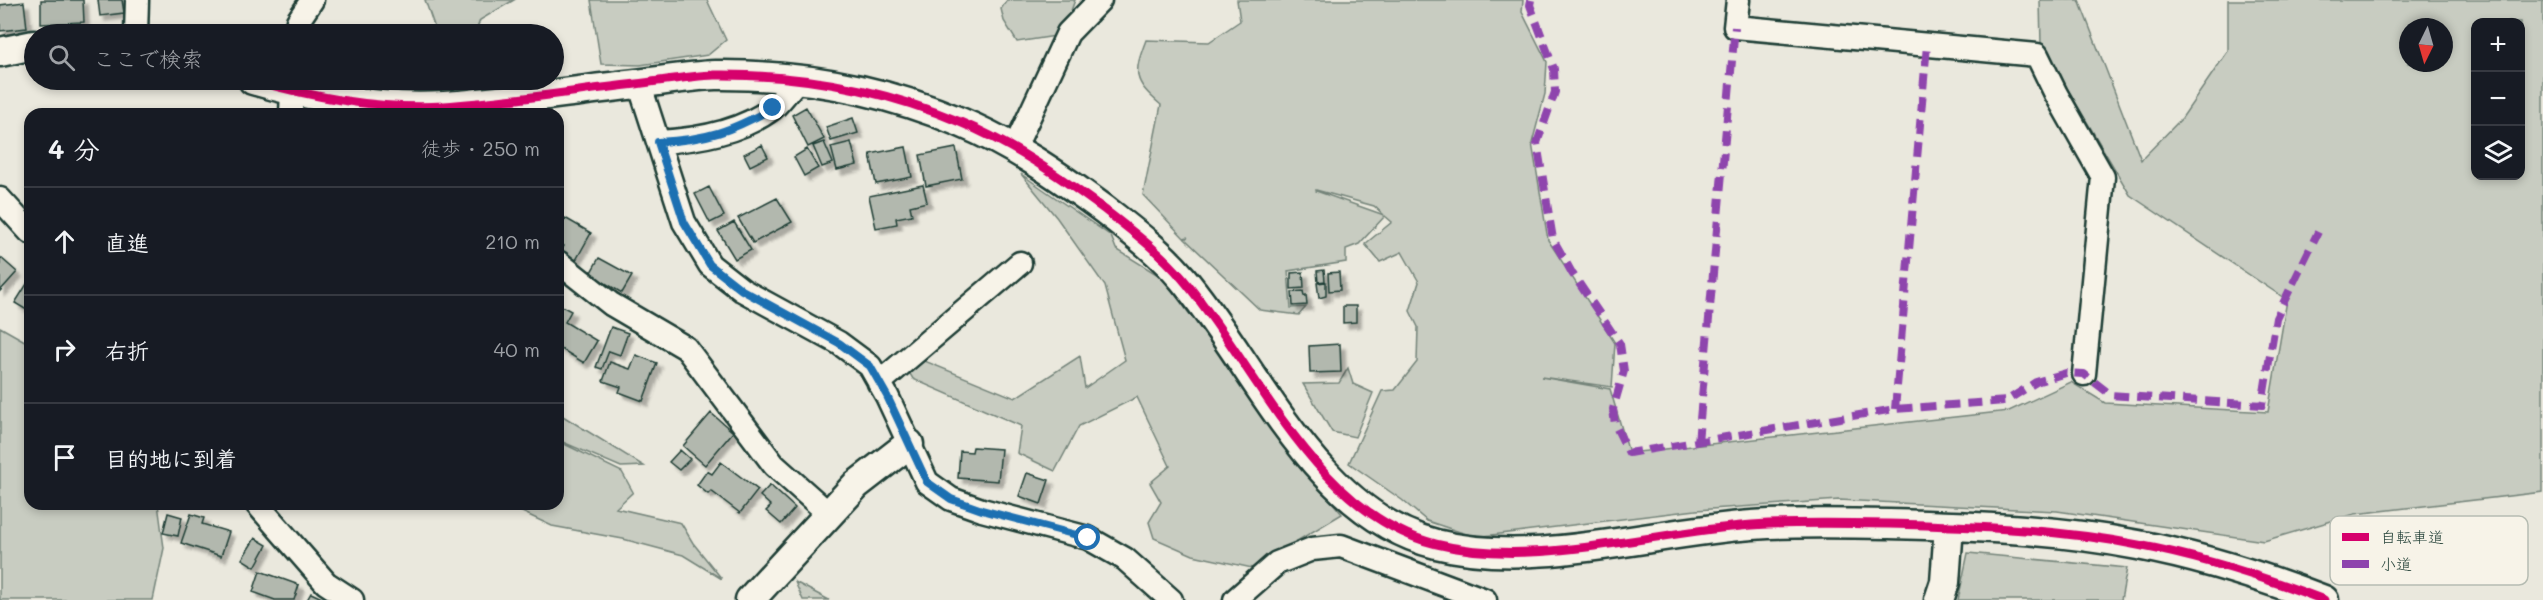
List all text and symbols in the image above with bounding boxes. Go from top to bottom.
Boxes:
north arrow [2399,18,2453,72]
map controls [2471,18,2525,180]
button: + [2471,18,2525,72]
search box [24,24,564,90]
icon: search [45,41,78,74]
text: ここで検索 [93,44,203,73]
button: − [2471,72,2525,126]
route end [759,94,785,120]
button: layers [2471,126,2525,180]
text: 4 分 [48,132,100,166]
text: 徒歩 · 250 m [421,135,540,161]
icon: ahead [48,225,81,258]
text: 直進 [105,228,149,257]
text: 210 m [485,228,540,254]
icon: right [48,333,81,366]
text: 右折 [105,336,149,365]
text: 40 m [494,336,540,362]
icon: arrive [48,441,81,474]
text: 目的地に到着 [105,444,237,473]
legend [2330,516,2528,585]
route start [1074,524,1100,550]
text: 自転車道 [2380,526,2444,547]
text: 小道 [2380,553,2412,574]

